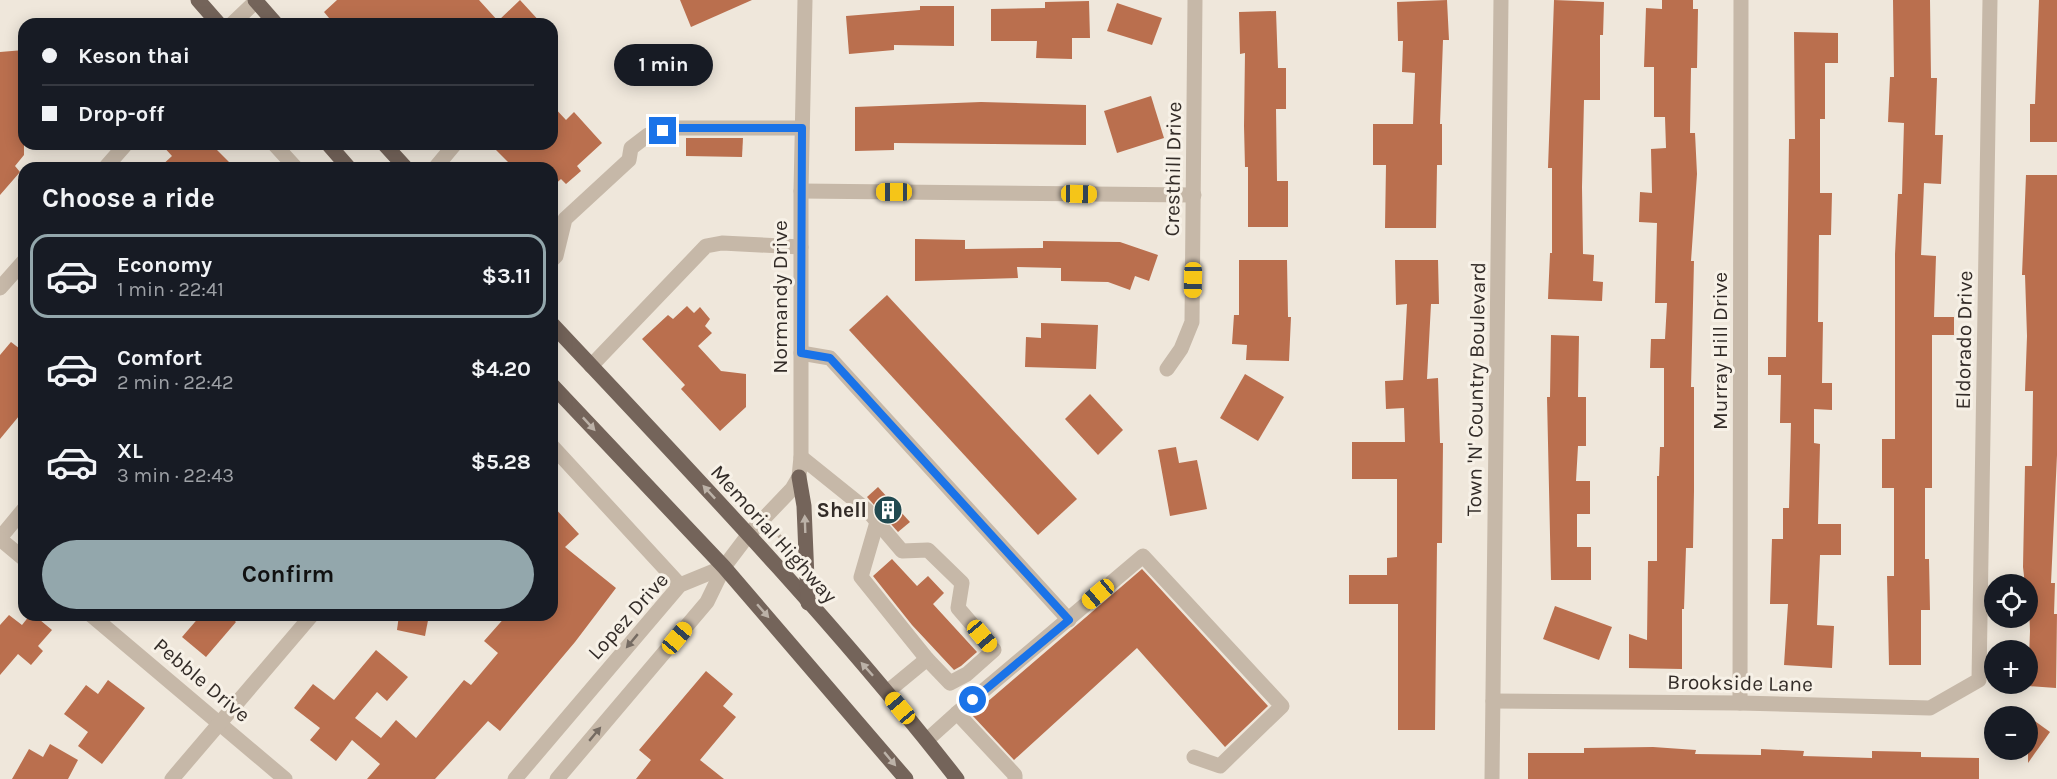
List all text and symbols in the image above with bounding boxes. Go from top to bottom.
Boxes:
text: Keson thai [78,43,190,69]
callout: 1 min [614,44,712,86]
text: 1 min [638,53,689,76]
text: Drop-off [78,101,164,127]
street label: Cresthill Drive [1160,101,1186,237]
route end [649,117,676,144]
text: Choose a ride [42,182,215,214]
car [876,183,912,201]
car [1061,185,1097,203]
street label: Normandy Drive [768,220,792,374]
icon: car [45,249,99,303]
text: Economy [117,252,212,278]
car [1184,262,1202,298]
street label: Town 'N' Country Boulevard [1462,262,1490,516]
text: $3.11 [482,263,531,289]
street label: Eldorado Drive [1951,270,1977,410]
street label: Murray Hill Drive [1708,272,1732,430]
text: 1 min · 22:41 [117,278,224,301]
icon: car [45,342,99,396]
text: Comfort [117,345,202,371]
text: $4.20 [471,356,531,382]
text: 2 min · 22:42 [117,371,234,394]
one-way arrow [582,416,595,431]
icon: car [45,435,99,489]
text: XL [117,438,143,464]
text: $5.28 [471,449,531,475]
street label: Memorial Highway [706,460,842,608]
text: 3 min · 22:43 [117,464,234,487]
one-way arrow [703,485,717,499]
building icon: Shell [872,494,904,526]
place label: Shell [817,498,867,522]
one-way arrow [801,514,810,533]
button: Confirm [42,540,534,609]
street label: Lopez Drive [583,568,673,664]
map controls [1984,574,2038,760]
button: locate [1984,574,2038,628]
car [1078,576,1118,612]
one-way arrow [756,603,769,618]
car [964,616,1000,656]
car [659,618,695,658]
street label: Pebble Drive [149,633,255,727]
one-way arrow [626,633,639,648]
button: + [1984,640,2038,694]
one-way arrow [861,662,874,677]
street label: Brookside Lane [1667,670,1813,696]
route start [959,686,986,713]
car [882,688,918,728]
button: − [1984,706,2038,760]
one-way arrow [588,727,601,742]
one-way arrow [883,751,896,767]

